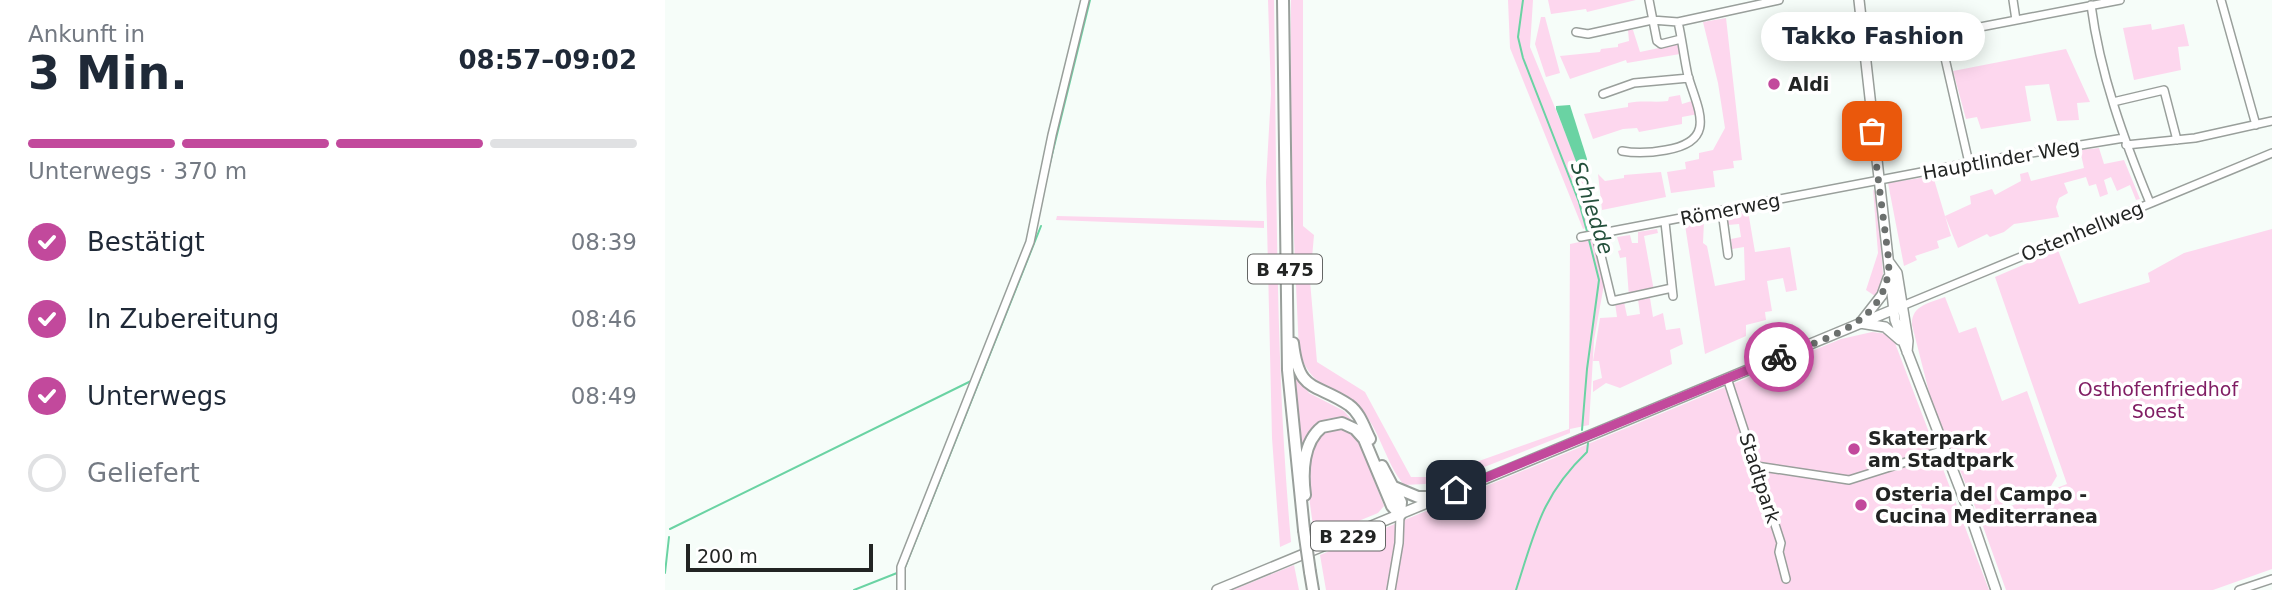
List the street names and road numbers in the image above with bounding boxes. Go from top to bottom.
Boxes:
street label: Hauptlinder Weg [1921,134,2081,184]
street label: Römerweg [1678,189,1782,229]
street label: Ostenhellweg [2018,197,2146,265]
road number: B 475 [1248,255,1322,284]
street label: Stadtpark [1735,430,1785,526]
road number: B 229 [1311,522,1385,550]

